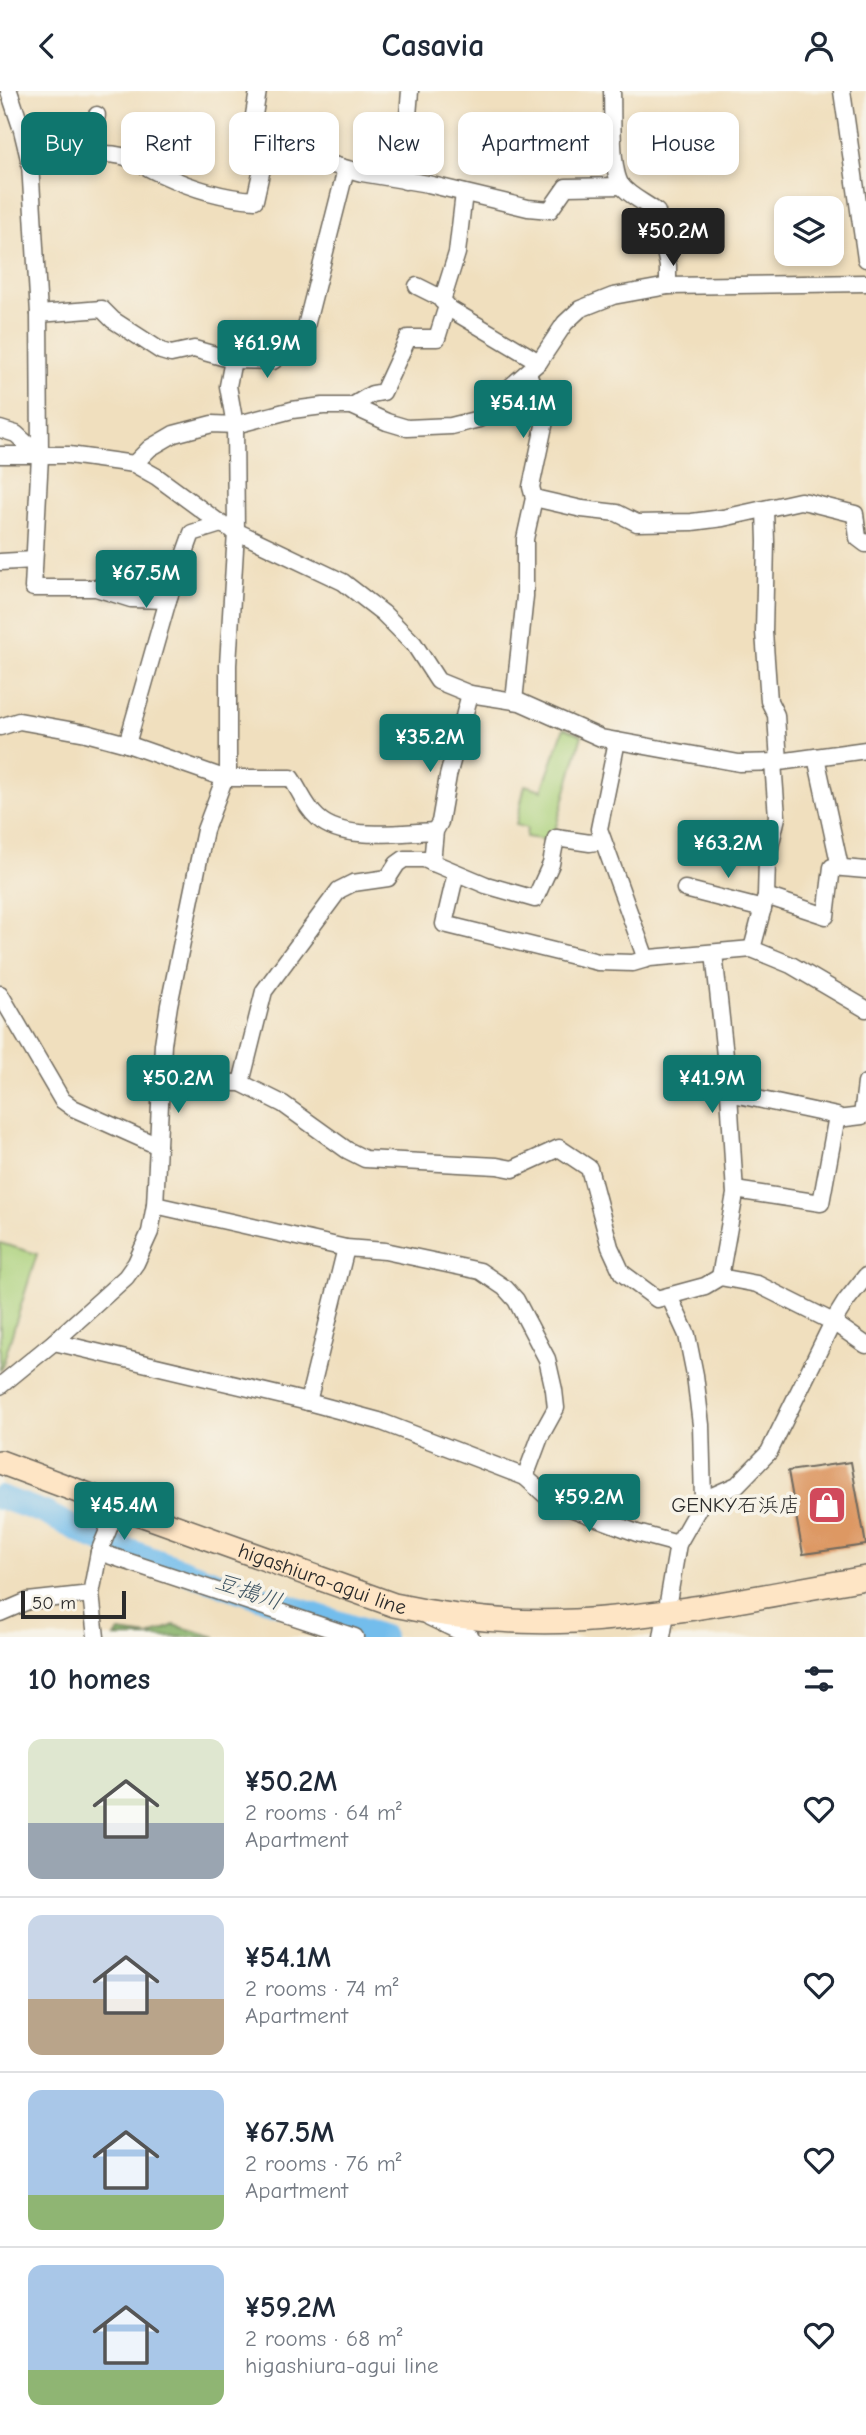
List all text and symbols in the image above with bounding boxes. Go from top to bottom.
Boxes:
icon: back [28,27,66,65]
text: Casavia [382,27,484,64]
icon: person [800,27,838,65]
chip: Buy [21,112,107,175]
chip: Rent [121,112,215,175]
chip: Filters [229,112,339,175]
chip: New [353,112,444,175]
chip: Apartment [458,112,613,175]
chip: House [627,112,739,175]
map controls [774,196,844,266]
button: layers [774,196,844,266]
pin: ¥50.2M [616,209,730,268]
text: ¥50.2M [638,217,708,244]
pin: ¥61.9M [210,321,324,380]
text: ¥61.9M [233,329,301,356]
pin: ¥54.1M [466,381,580,440]
text: ¥54.1M [490,389,556,416]
pin: ¥67.5M [89,551,203,610]
text: ¥67.5M [112,559,180,586]
pin: ¥35.2M [373,715,487,774]
text: ¥35.2M [395,723,465,750]
pin: ¥63.2M [671,821,785,880]
text: ¥63.2M [694,829,762,856]
pin: ¥50.2M [121,1055,235,1115]
pin: ¥41.9M [655,1055,769,1115]
text: ¥50.2M [143,1064,213,1091]
text: ¥41.9M [679,1064,745,1091]
pin: ¥59.2M [532,1475,646,1534]
pin: ¥45.4M [67,1483,181,1542]
text: ¥59.2M [554,1483,624,1510]
shop icon: GENKY石浜店 [806,1484,848,1526]
text: ¥45.4M [90,1491,158,1518]
place label: GENKY石浜店 [671,1493,800,1517]
street label: higashiura-agui line [235,1538,408,1619]
water label: 豆搗川 [212,1567,286,1615]
scale bar [21,1588,126,1620]
text: 50 m [32,1592,76,1614]
icon: filters [800,1660,838,1698]
text: 10 homes [28,1662,150,1697]
text: ¥50.2M [245,1764,337,1799]
icon: home [84,1767,168,1851]
icon: heart [800,1790,838,1828]
text: 2 rooms · 64 m² [245,1799,402,1826]
text: Apartment [245,1826,348,1853]
text: ¥54.1M [245,1940,331,1975]
icon: home [84,1943,168,2027]
icon: heart [800,1966,838,2004]
text: 2 rooms · 74 m² [245,1975,398,2002]
text: Apartment [245,2002,348,2029]
text: ¥67.5M [245,2115,335,2150]
icon: home [84,2118,168,2202]
icon: heart [800,2141,838,2179]
text: 2 rooms · 76 m² [245,2150,401,2177]
text: Apartment [245,2177,348,2204]
text: ¥59.2M [245,2290,336,2325]
icon: home [84,2293,168,2377]
icon: heart [800,2316,838,2354]
text: 2 rooms · 68 m² [245,2325,403,2352]
text: higashiura-agui line [245,2352,439,2379]

